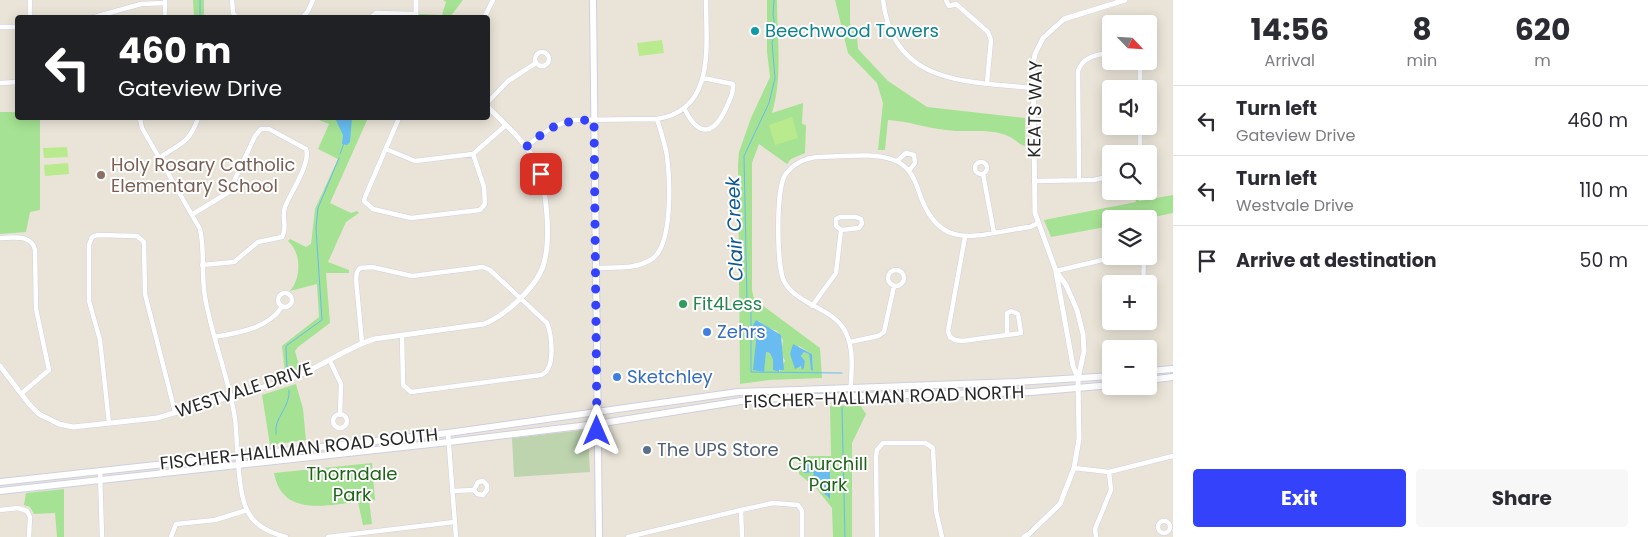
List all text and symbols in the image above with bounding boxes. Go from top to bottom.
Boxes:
text: 14:56 [1250,8,1329,51]
text: 8 [1412,8,1432,51]
text: 620 [1515,8,1571,51]
north arrow [1102,15,1158,70]
map controls [1102,15,1157,395]
place label: Beechwood Towers [765,18,939,43]
marker: Beechwood Towers [749,25,761,37]
text: 460 m [118,26,231,75]
icon: left [35,35,100,100]
text: Arrival [1265,49,1315,72]
text: min [1407,49,1437,72]
text: m [1534,49,1551,72]
street label: KEATS WAY [1021,60,1048,158]
text: Gateview Drive [118,73,282,104]
button: sound [1102,80,1157,135]
text: Turn left [1236,95,1317,122]
icon: left [1193,107,1221,135]
text: 460 m [1567,107,1628,134]
text: Gateview Drive [1236,124,1355,147]
button: search [1102,145,1157,200]
place label: Holy Rosary Catholic Elementary School [111,152,296,198]
pin [520,153,562,195]
icon: arrive [527,160,555,188]
text: Turn left [1236,165,1317,192]
marker: Holy Rosary Catholic Elementary School [95,169,107,181]
water label: Clair Creek [719,175,750,282]
icon: left [1193,177,1221,205]
text: 110 m [1579,177,1628,204]
text: Westvale Drive [1236,194,1354,217]
button: layers [1102,210,1157,265]
icon: arrive [1193,247,1221,275]
text: Arrive at destination [1236,247,1437,274]
text: 50 m [1579,247,1628,274]
button: + [1102,275,1157,330]
place label: Fit4Less [693,291,762,316]
marker: Fit4Less [677,298,689,310]
place label: Zehrs [717,319,766,344]
marker: Zehrs [701,326,713,338]
button: − [1102,340,1157,395]
street label: WESTVALE DRIVE [172,356,316,423]
place label: Sketchley [627,364,713,389]
marker: Sketchley [611,371,623,383]
street label: FISCHER-HALLMAN ROAD NORTH [743,379,1025,414]
position arrow [570,404,622,456]
street label: FISCHER-HALLMAN ROAD SOUTH [159,421,439,476]
place label: The UPS Store [657,437,779,462]
marker: The UPS Store [641,444,653,456]
park label: Churchill Park [788,451,868,497]
park label: Thorndale Park [307,461,397,507]
button: Exit [1193,469,1406,527]
button: Share [1416,469,1628,527]

